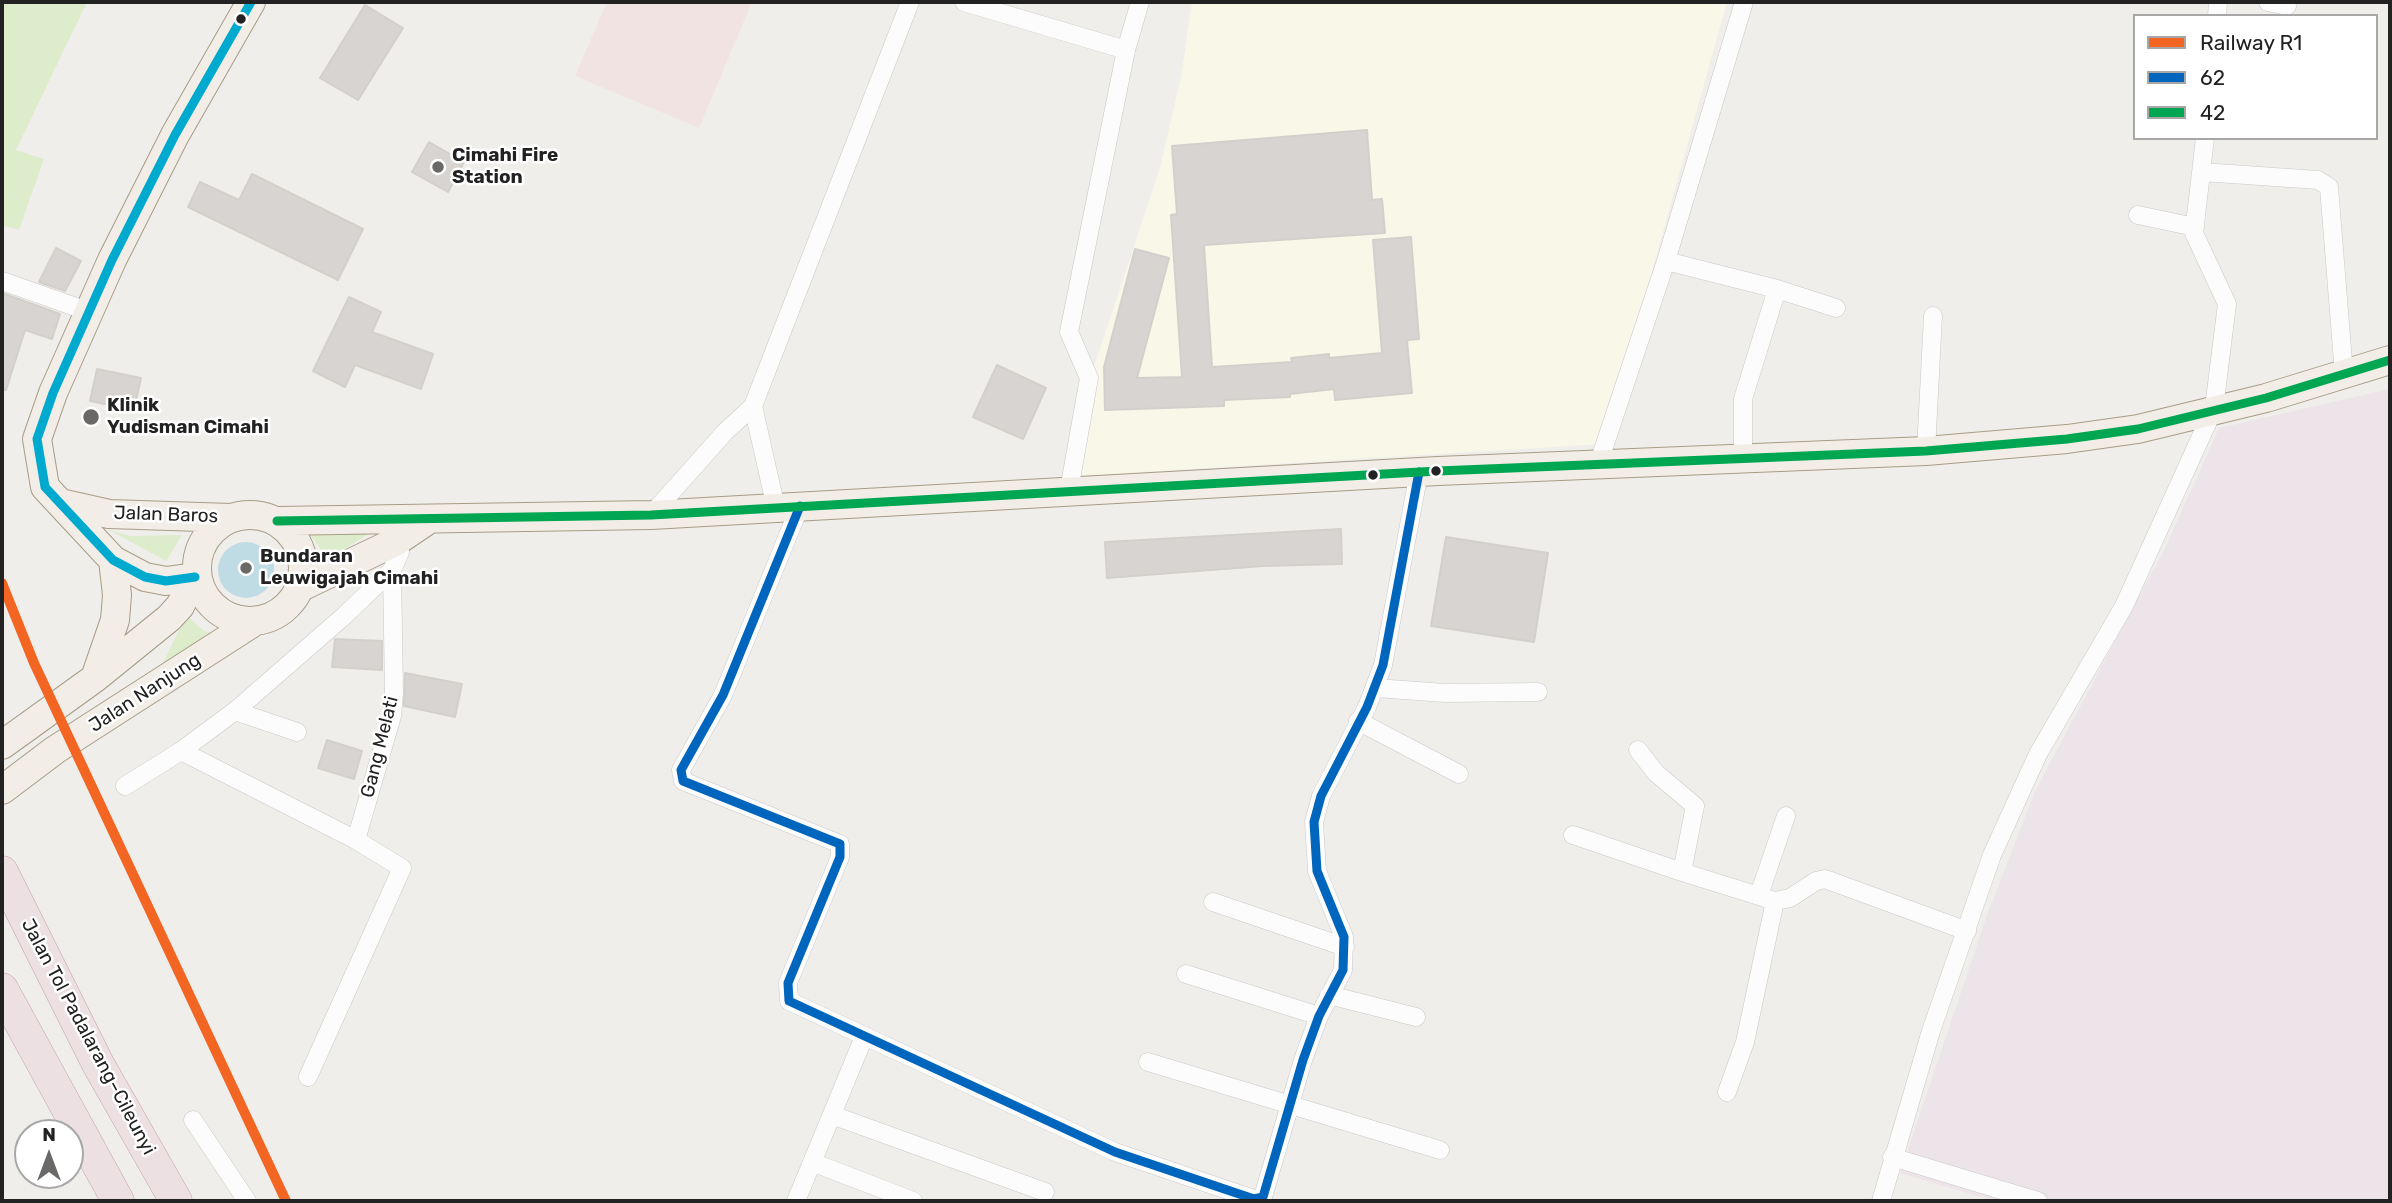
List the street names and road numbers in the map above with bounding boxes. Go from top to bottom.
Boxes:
street label: Jalan Baros [113,502,219,528]
street label: Jalan Nanjung [85,649,205,737]
street label: Gang Melati [356,694,404,800]
street label: Jalan Tol Padalarang–Cileunyi [16,915,160,1159]

